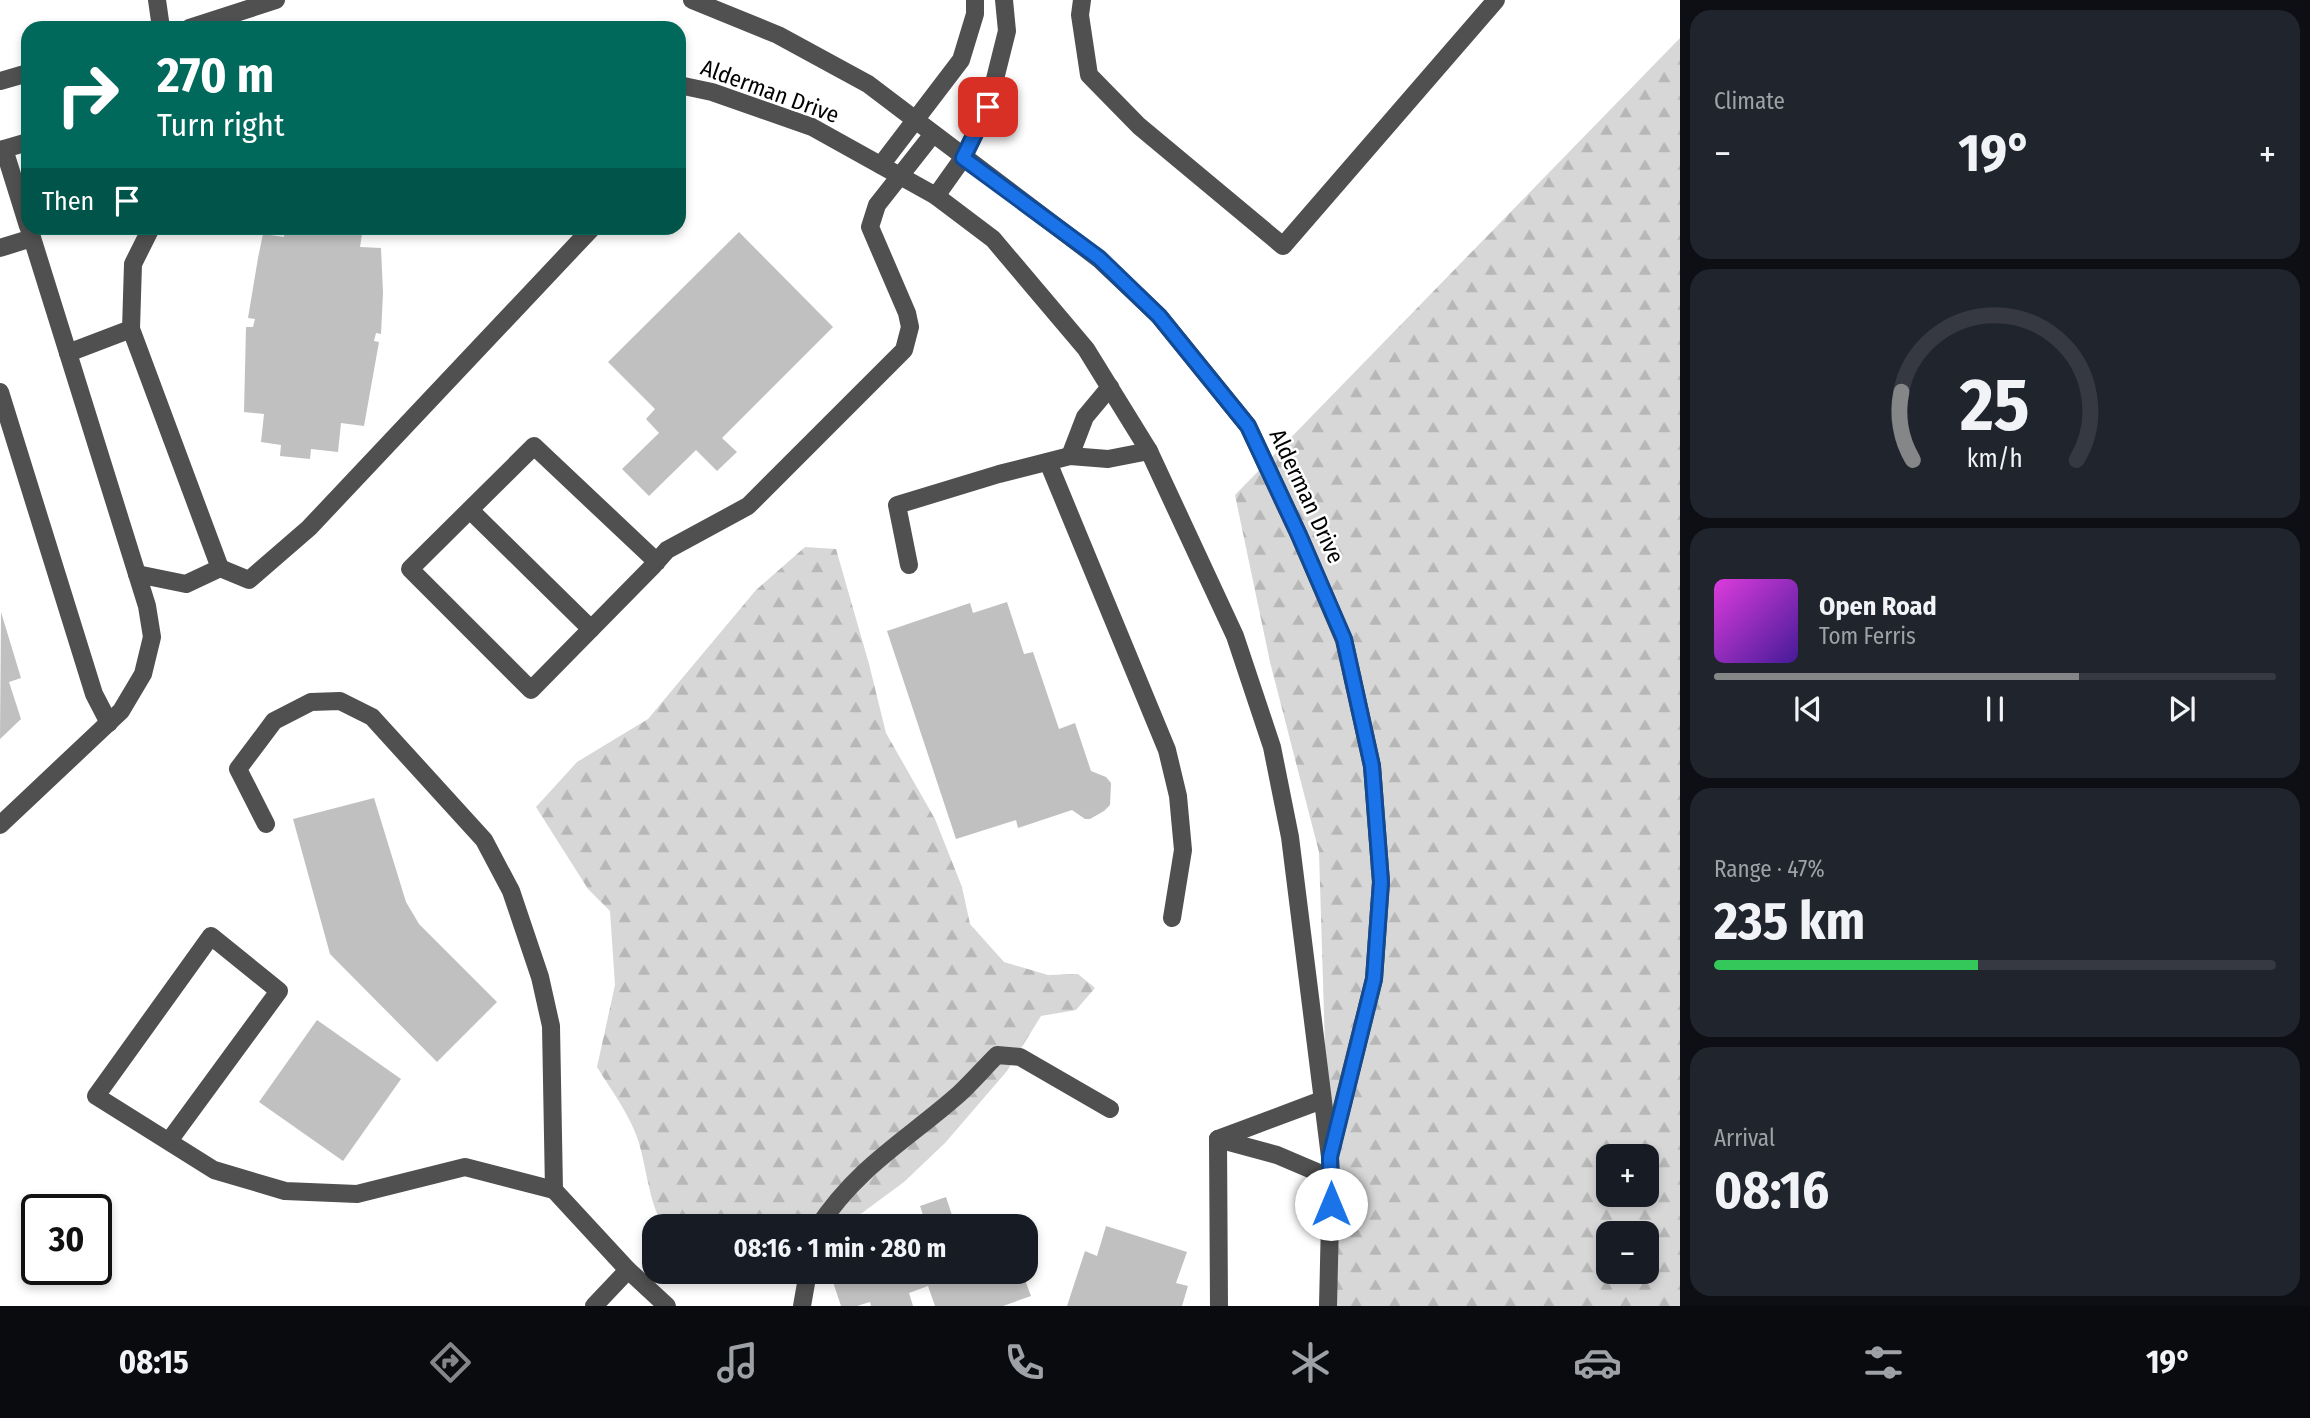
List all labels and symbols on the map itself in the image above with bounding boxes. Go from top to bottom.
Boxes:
street label: Alderman Drive [697,53,843,129]
pin [958,77,1018,137]
street label: Alderman Drive [1264,424,1350,568]
position arrow [1294,1167,1368,1241]
speed limit sign: 30 [21,1194,112,1285]

